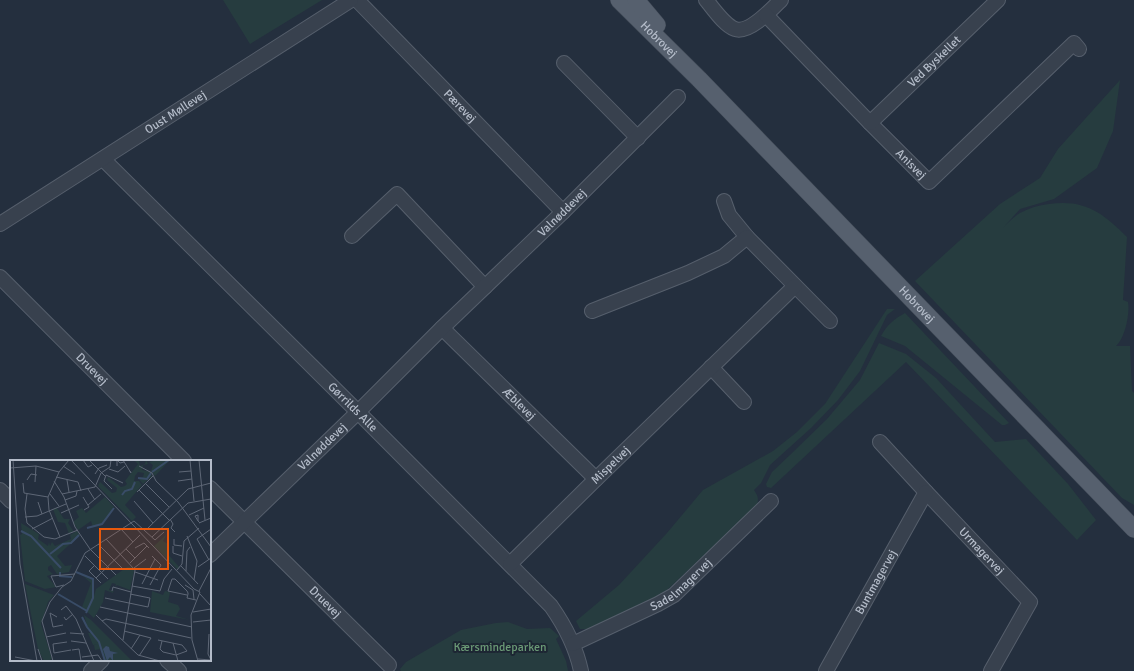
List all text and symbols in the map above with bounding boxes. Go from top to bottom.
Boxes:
street label: Hobrovej [637,18,680,61]
street label: Ved Byskellet [904,32,964,90]
street label: Pærevej [441,86,480,126]
street label: Oust Møllevej [142,87,209,137]
street label: Anisvej [893,146,929,182]
street label: Valnøddevej [535,186,589,240]
street label: Hobrovej [896,283,938,326]
street label: Druevej [73,350,111,388]
street label: Gørrilds Alle [325,379,381,435]
street label: Æblevej [499,384,539,423]
street label: Valnøddevej [295,420,350,474]
street label: Mispelvej [588,443,633,487]
inset map [10,460,211,661]
street label: Urmagervej [956,524,1008,578]
street label: Buntmagervej [852,547,900,617]
street label: Sadelmagervej [648,555,715,614]
street label: Druevej [306,583,344,621]
park label: Kærsmindeparken [453,640,547,655]

